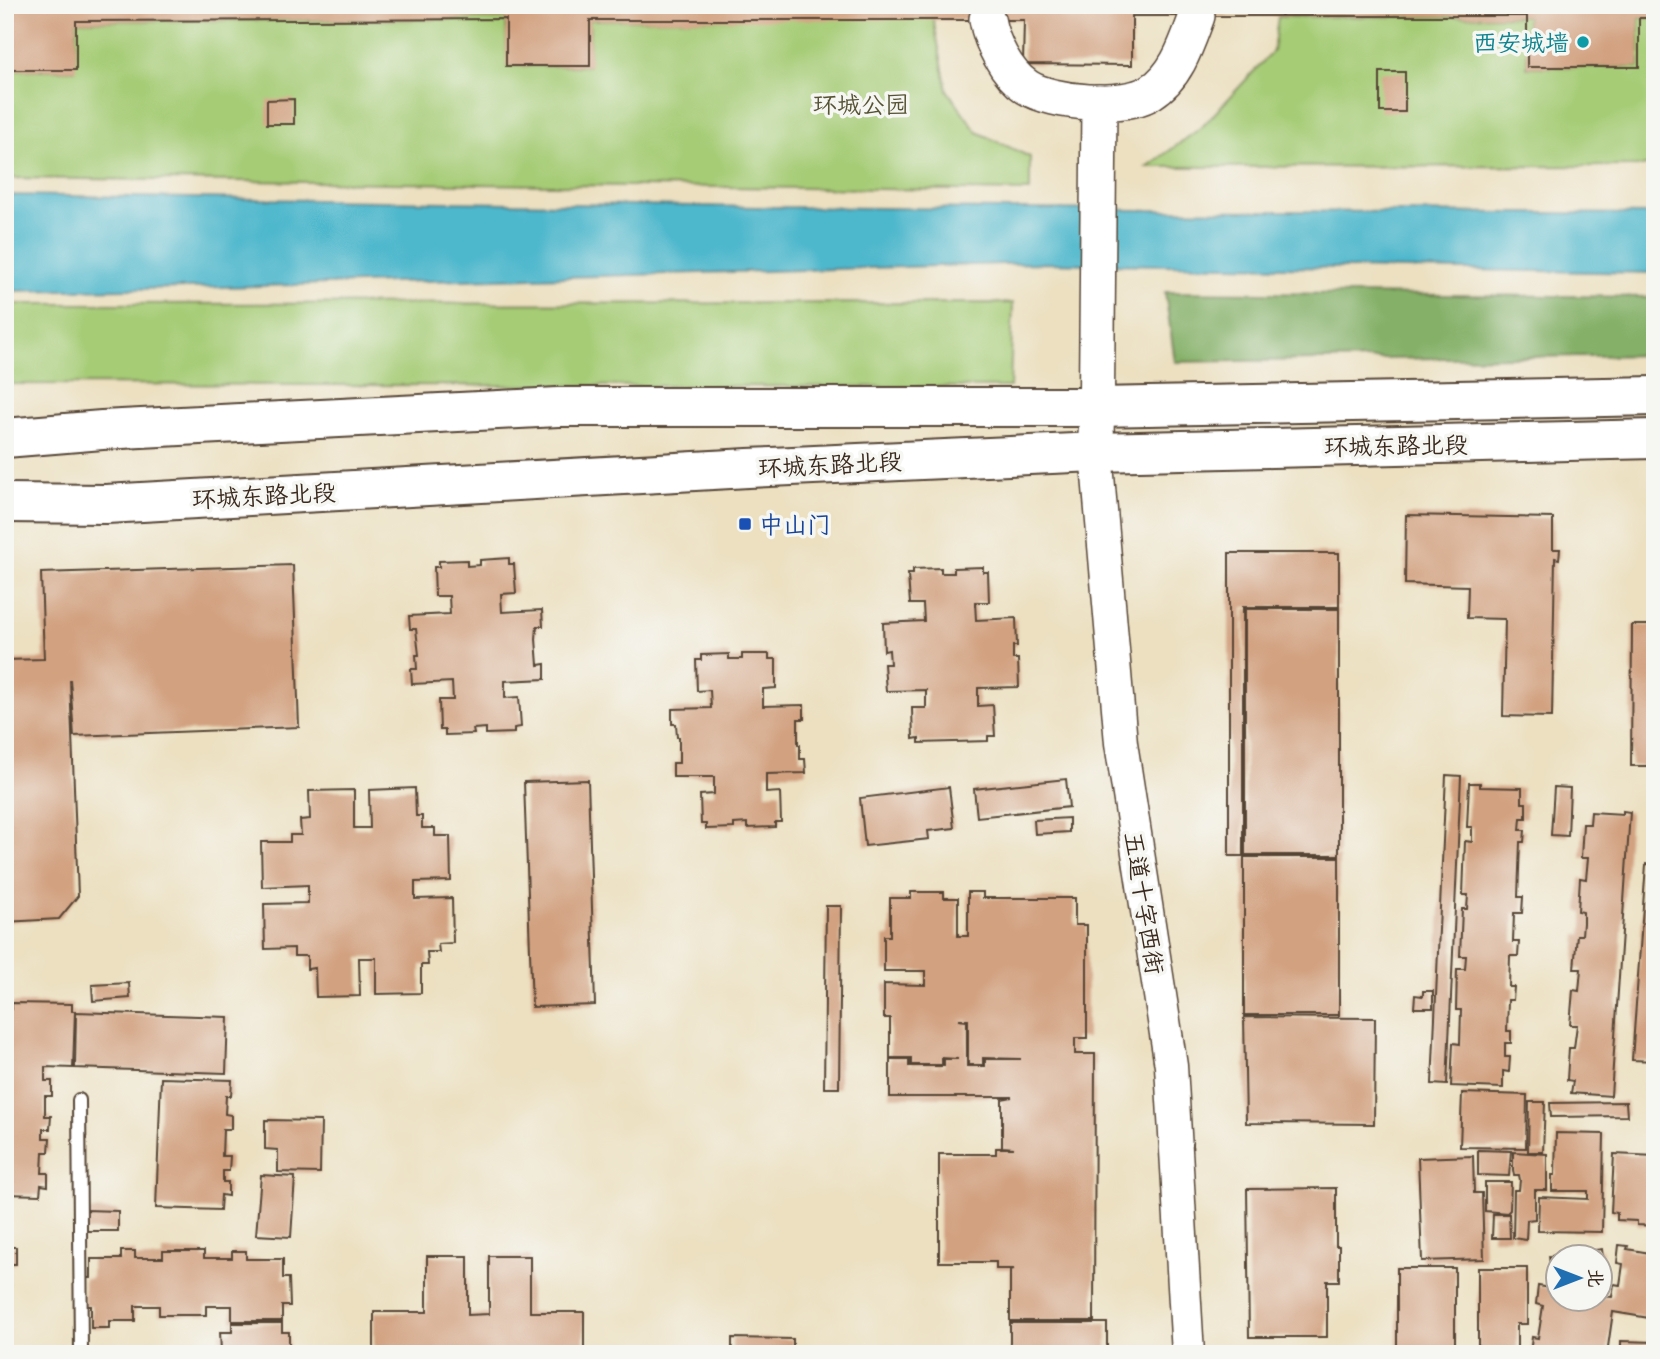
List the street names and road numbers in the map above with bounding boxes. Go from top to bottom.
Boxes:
street label: 环城东路北段 [1324,428,1468,462]
street label: 环城东路北段 [757,444,903,484]
street label: 环城东路北段 [191,475,337,515]
street label: 五道十字西街 [1118,829,1172,977]

